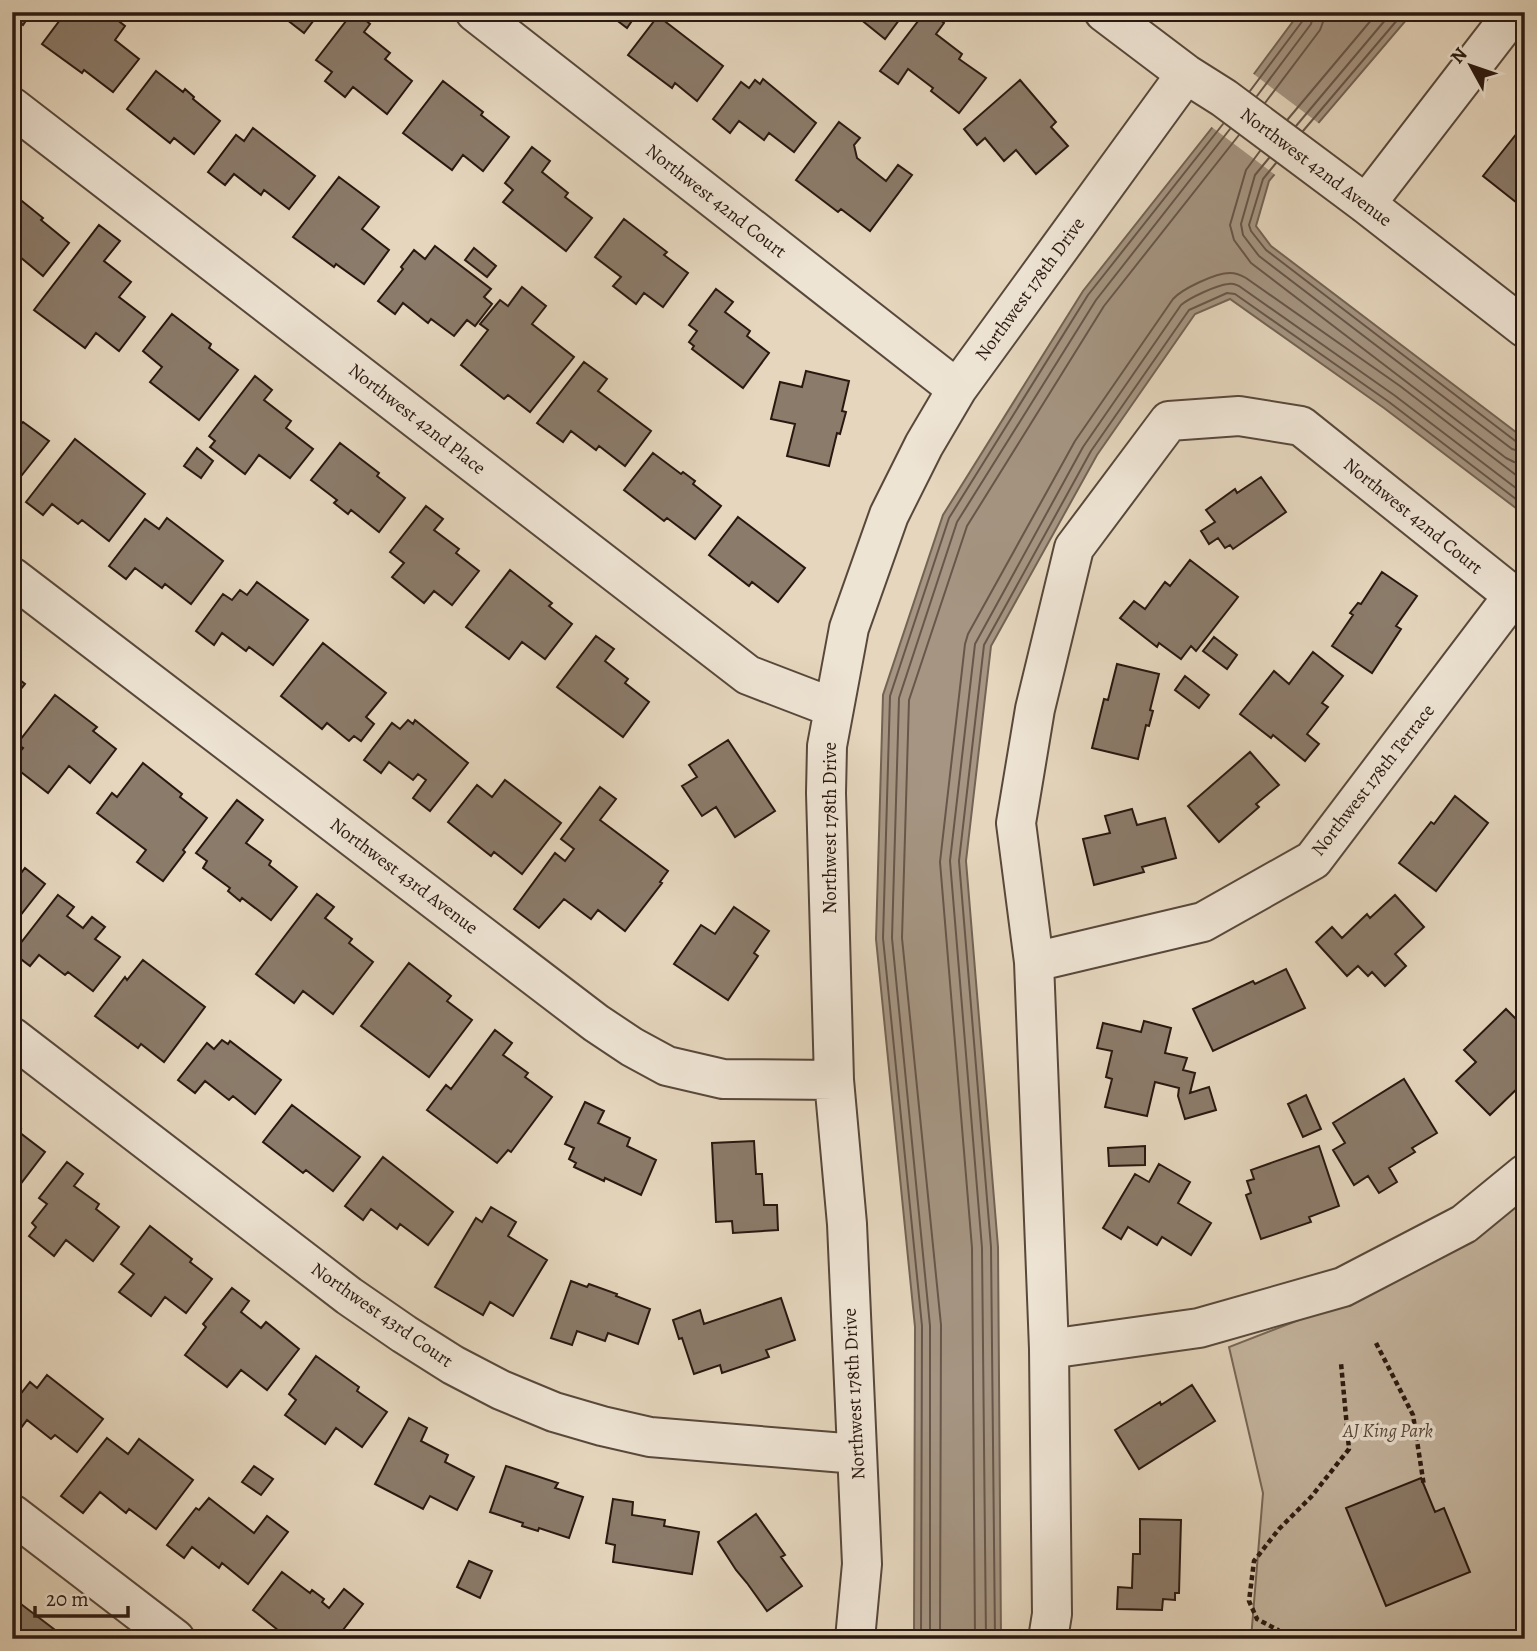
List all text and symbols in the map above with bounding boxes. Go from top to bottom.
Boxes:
north arrow [1436,32,1506,102]
text: N [1444,42,1473,69]
street label: Northwest 42nd Avenue [1235,101,1397,233]
street label: Northwest 42nd Court [640,138,792,264]
street label: Northwest 178th Drive [969,212,1091,366]
street label: Northwest 42nd Place [343,357,491,481]
street label: Northwest 42nd Court [1338,452,1488,580]
street label: Northwest 178th Terrace [1305,699,1441,861]
street label: Northwest 178th Drive [817,742,843,914]
street label: Northwest 43rd Avenue [324,812,484,940]
street label: Northwest 43rd Court [306,1256,458,1374]
street label: Northwest 178th Drive [837,1307,871,1481]
park label: AJ King Park [1342,1418,1433,1444]
scale bar [35,1574,128,1618]
text: 20 m [46,1585,89,1613]

